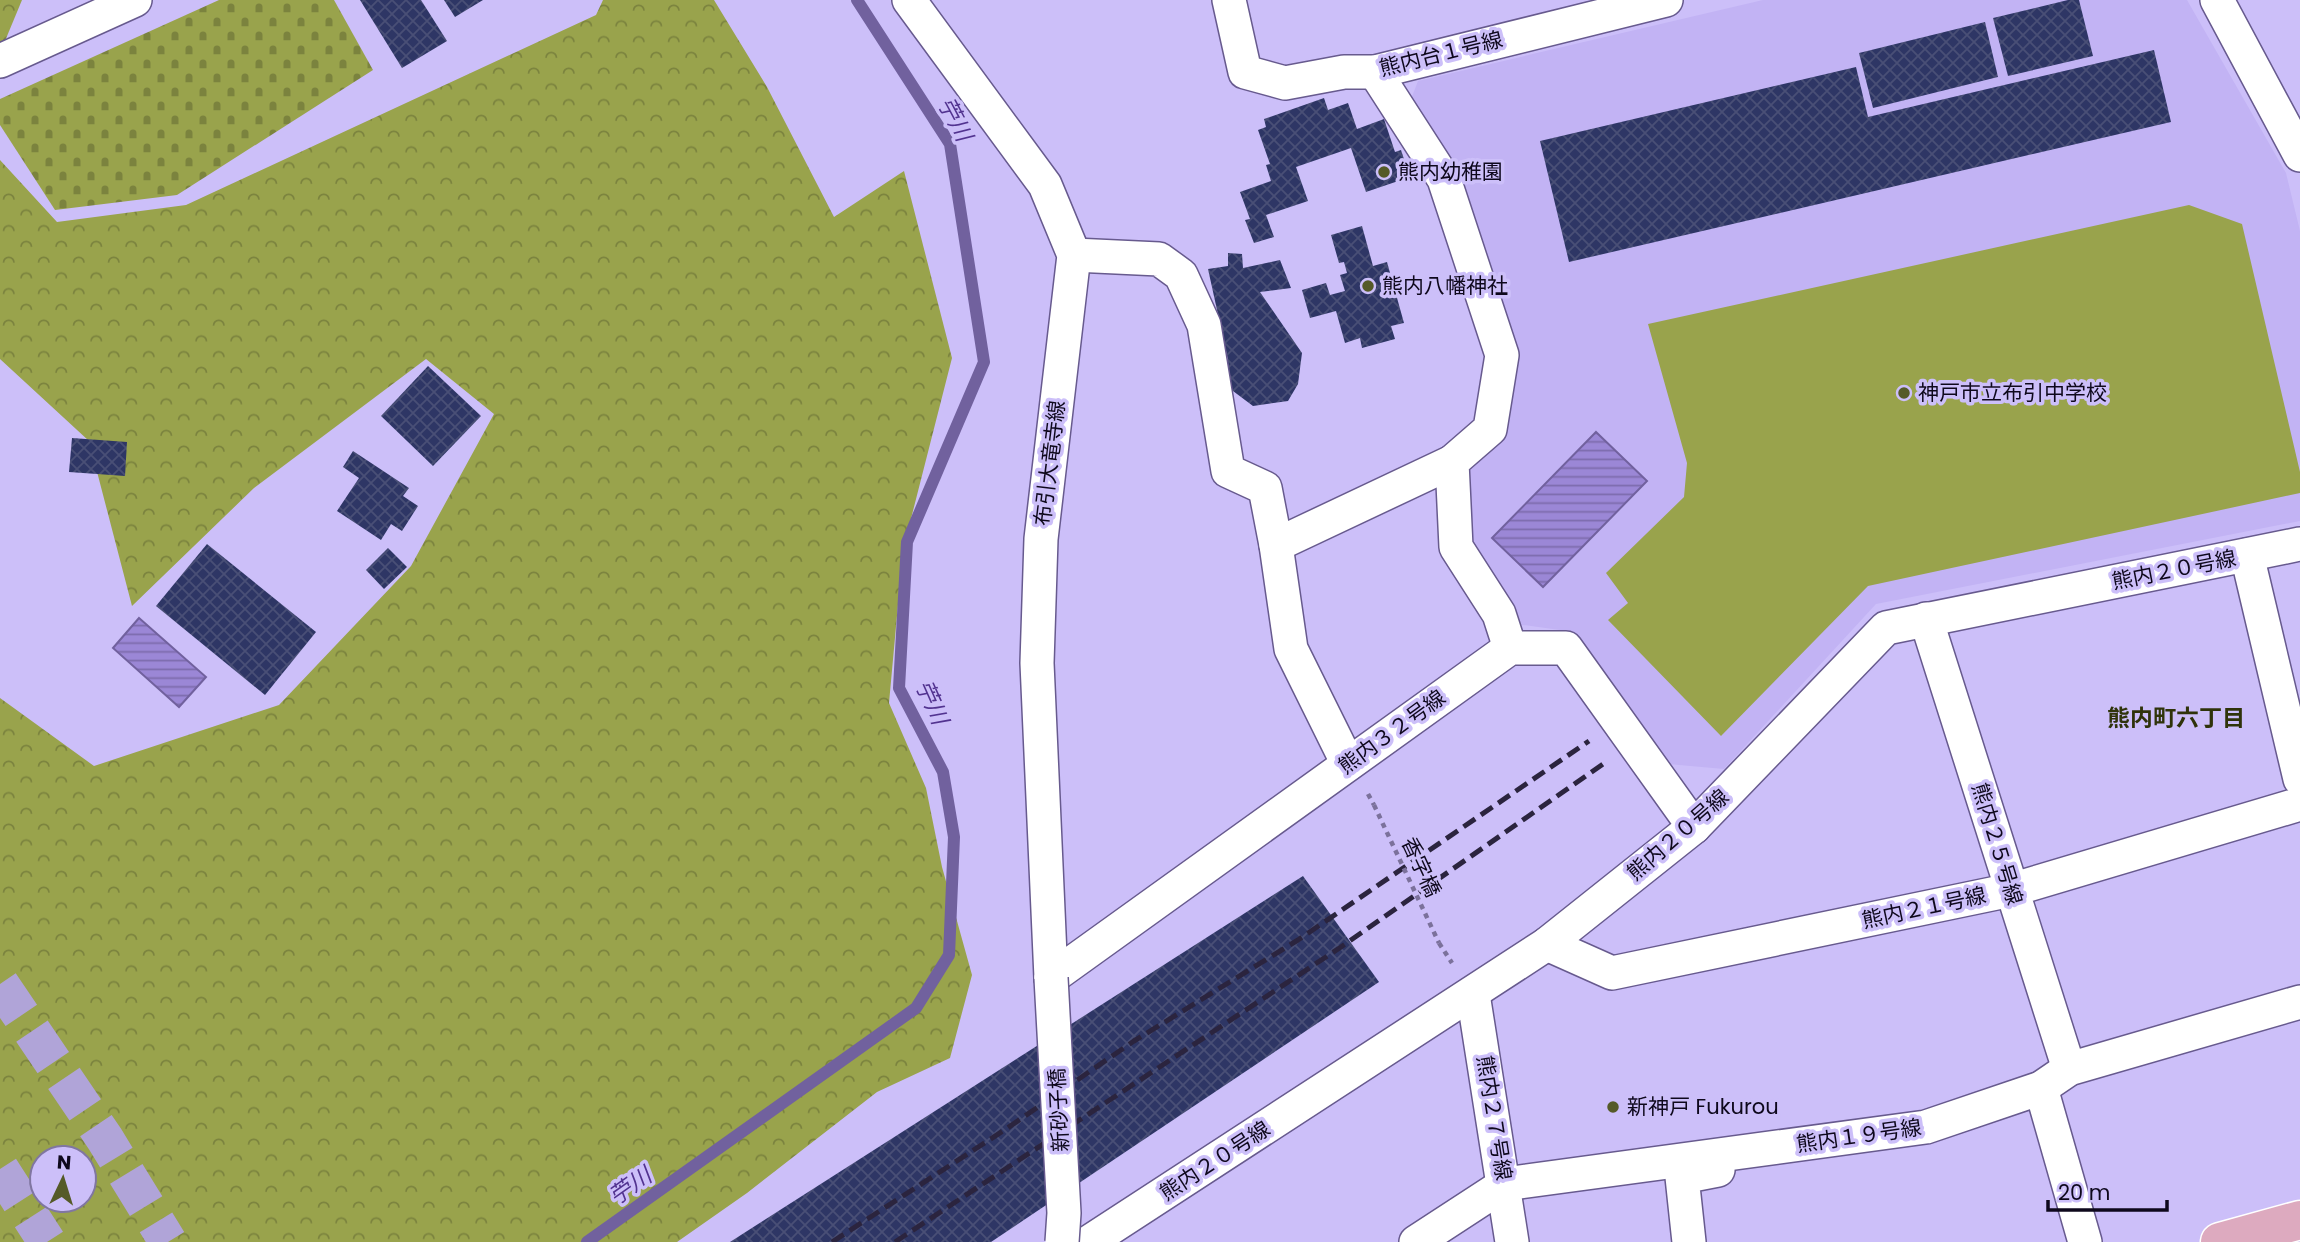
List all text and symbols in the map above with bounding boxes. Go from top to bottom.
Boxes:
street label: 熊内台１号線 [1376,24,1506,83]
water label: 苧川 [930,91,981,149]
place label: 熊内幼稚園 [1398,157,1503,186]
marker: 熊内幼稚園 [1376,164,1392,180]
place label: 熊内八幡神社 [1382,271,1508,300]
marker: 熊内八幡神社 [1360,278,1376,294]
place label: 神戸市立布引中学校 [1918,378,2107,407]
marker: 神戸市立布引中学校 [1896,385,1912,401]
street label: 布引大竜寺線 [1027,399,1072,527]
street label: 熊内２０号線 [2109,543,2239,596]
water label: 苧川 [908,674,957,732]
street label: 熊内３２号線 [1332,683,1451,780]
district label: 熊内町六丁目 [2107,702,2245,734]
street label: 熊内２５号線 [1965,779,2030,908]
street label: 熊内２０号線 [1621,782,1735,887]
street label: 香字橋 [1395,832,1448,901]
street label: 熊内２１号線 [1859,880,1989,935]
street label: 熊内２７号線 [1470,1053,1519,1182]
street label: 新砂子橋 [1042,1067,1075,1153]
place label: 新神戸 Fukurou [1627,1092,1779,1121]
marker: 新神戸 Fukurou [1605,1099,1621,1115]
street label: 熊内１９号線 [1795,1112,1923,1159]
street label: 熊内２０号線 [1154,1114,1275,1207]
north arrow [28,1144,98,1214]
text: N [56,1149,72,1177]
water label: 苧川 [602,1158,660,1212]
scale bar [2048,1168,2167,1212]
text: 20 m [2058,1178,2111,1207]

